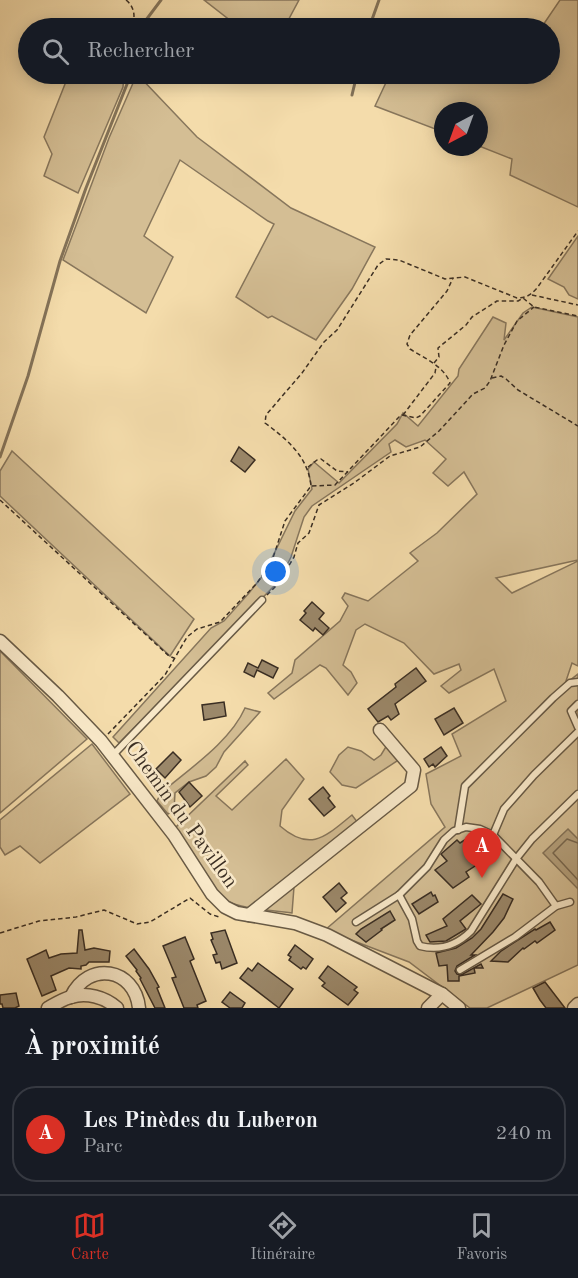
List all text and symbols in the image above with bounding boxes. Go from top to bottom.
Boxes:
search box [18,18,560,84]
icon: search [39,35,72,68]
text: Rechercher [87,40,194,62]
north arrow [434,102,488,156]
your location [261,557,290,586]
street label: Chemin du Pavillon [121,738,241,892]
pin: A [462,828,502,878]
text: À proximité [24,1034,160,1060]
text: Les Pinèdes du Luberon [83,1110,318,1132]
text: A [38,1124,53,1144]
text: 240 m [496,1124,552,1144]
text: Parc [83,1137,123,1157]
tab: Carte [71,1209,109,1265]
tab: Itinéraire [250,1209,315,1265]
tab: Favoris [457,1209,507,1265]

